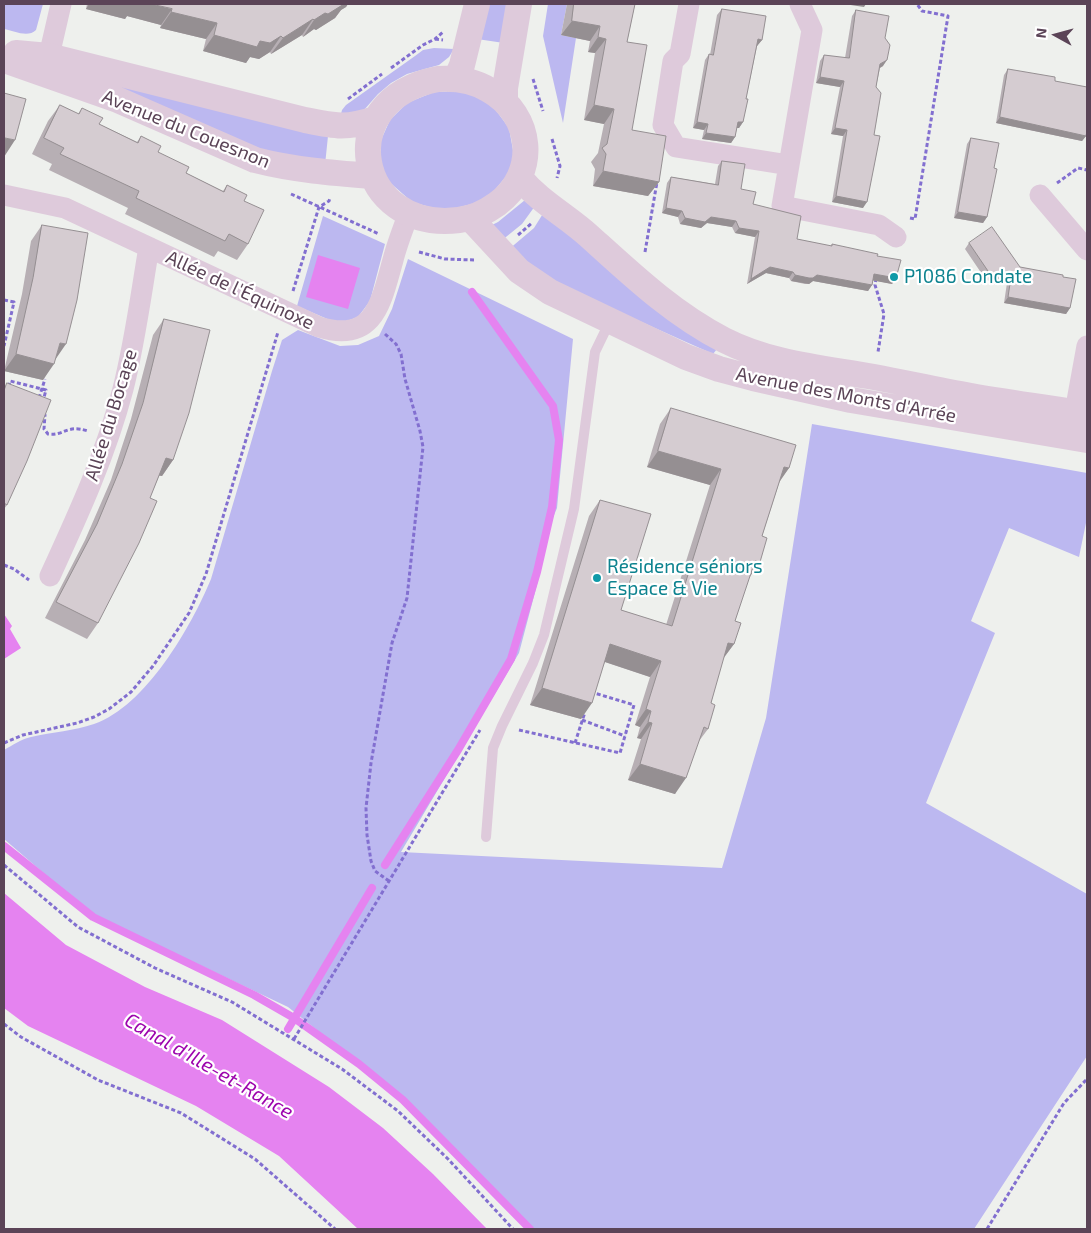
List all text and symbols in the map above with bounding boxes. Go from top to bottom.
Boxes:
north arrow [1031,10,1081,60]
text: N [1032,27,1050,39]
street label: Avenue du Couesnon [99,85,273,173]
street label: Allée de l'Équinoxe [162,246,318,334]
place label: P1086 Condate [904,266,1032,288]
marker: P1086 Condate [888,271,900,283]
street label: Allée du Bocage [80,346,142,484]
street label: Avenue des Monts d'Arrée [734,362,958,428]
place label: Résidence séniors Espace & Vie [607,556,763,600]
marker: Résidence séniors Espace & Vie [591,572,603,584]
water label: Canal d'Ille-et-Rance [120,1008,298,1124]

